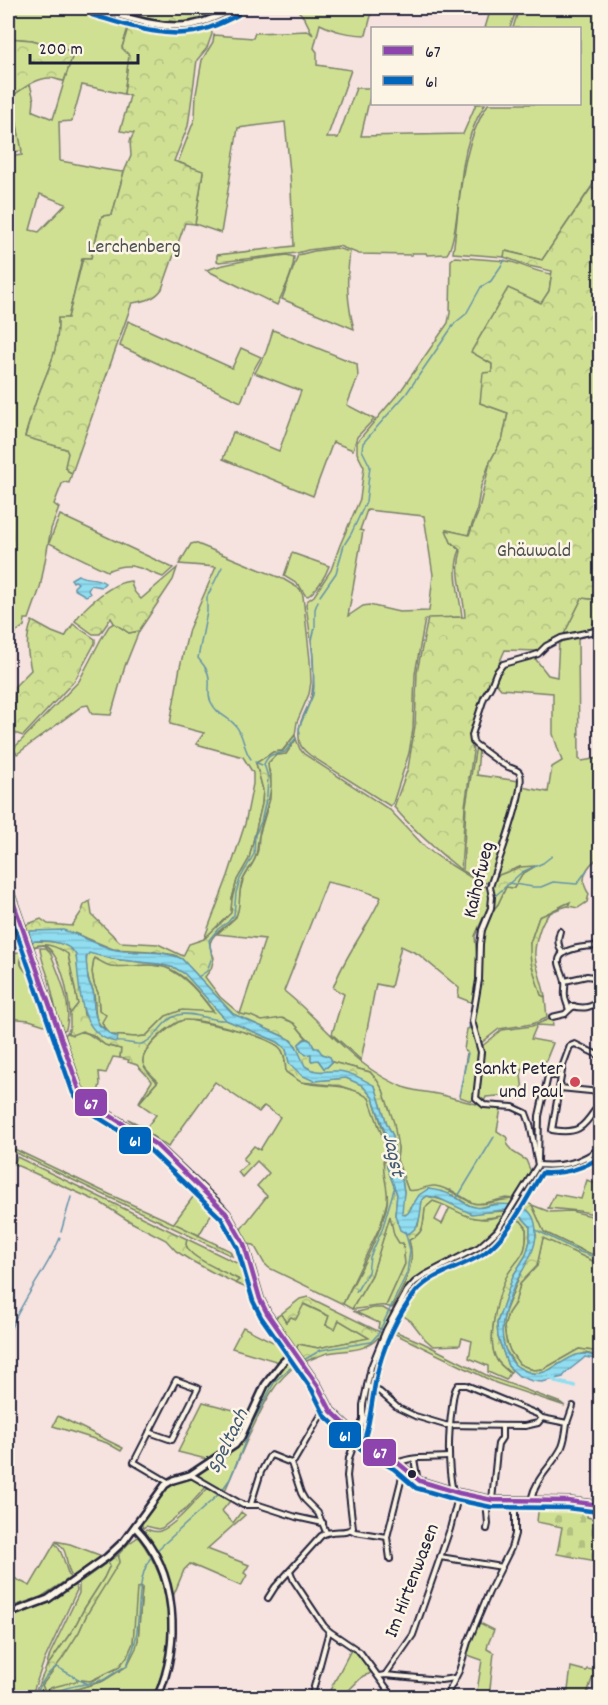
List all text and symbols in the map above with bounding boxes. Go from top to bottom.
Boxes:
scale bar [30,27,138,65]
legend [371,27,581,105]
text: 200 m [39,38,83,63]
text: 67 [425,41,441,66]
text: 61 [425,71,438,96]
park label: Lerchenberg [87,234,181,262]
park label: Ghäuwald [497,538,571,566]
street label: Kaihofweg [457,839,503,921]
place label: Sankt Peter und Paul [474,1056,564,1107]
marker: Sankt Peter und Paul [568,1075,582,1089]
line badge: 67 [74,1088,108,1117]
text: 67 [84,1094,98,1117]
line badge: 61 [118,1126,152,1155]
text: 61 [129,1131,141,1154]
water label: Jagst [373,1131,412,1181]
water label: Speltach [200,1403,258,1480]
line badge: 61 [328,1421,362,1449]
text: 61 [339,1426,351,1449]
line badge: 67 [362,1438,397,1467]
text: 67 [373,1443,387,1466]
unlabelled marker [406,1468,418,1480]
street label: Im Hirtenwasen [378,1520,448,1642]

